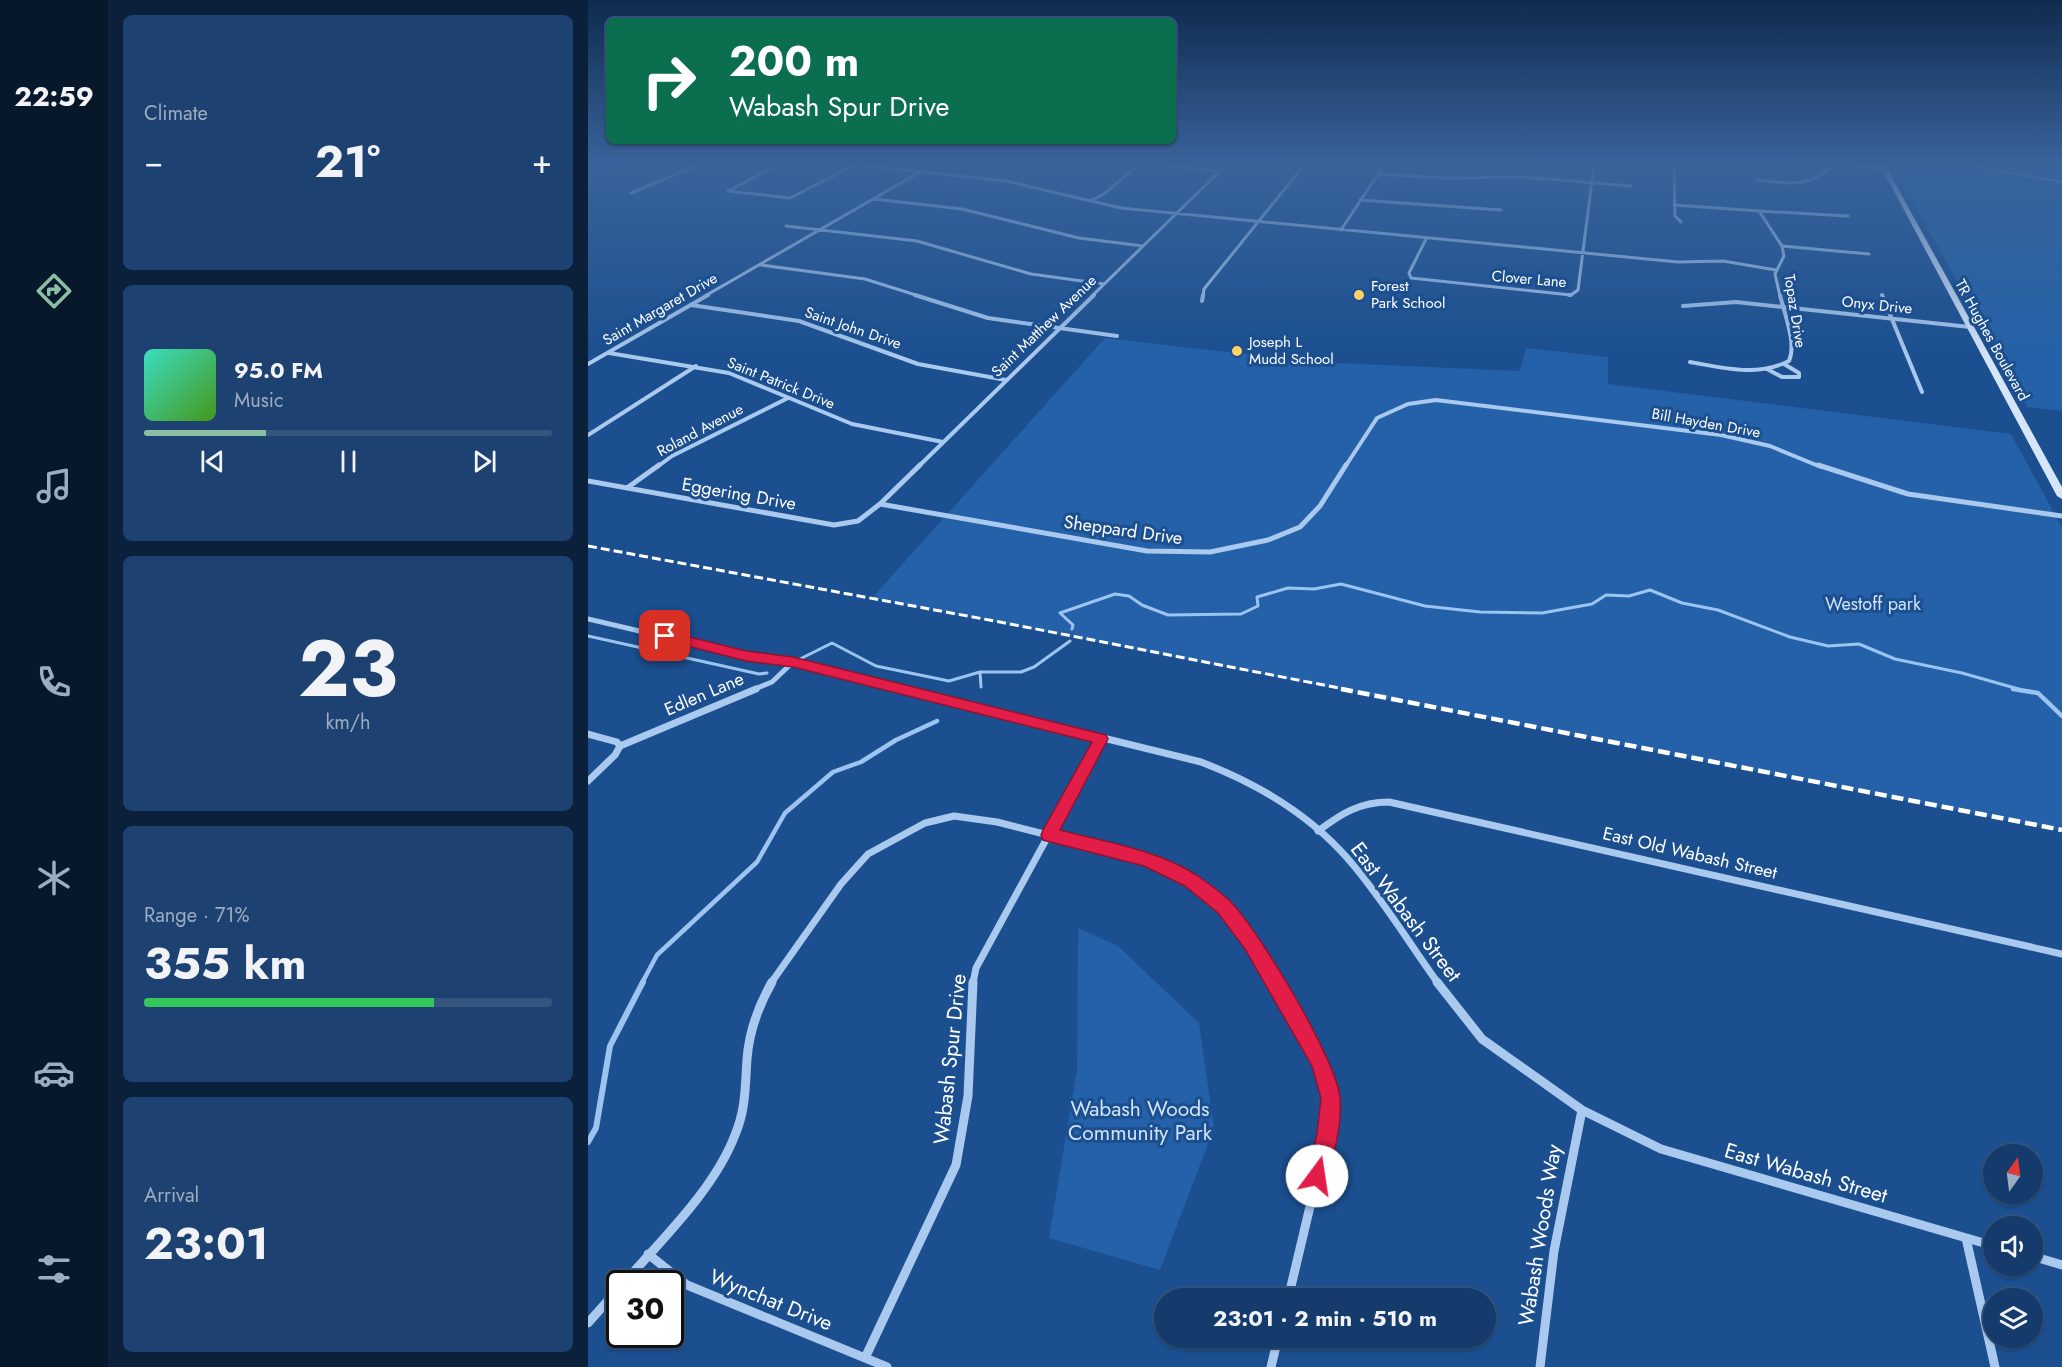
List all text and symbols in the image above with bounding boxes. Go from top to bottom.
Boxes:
text: 200 m [729,31,859,92]
icon: right [630,42,708,120]
text: 22:59 [14,77,94,116]
text: Wabash Spur Drive [729,87,949,126]
text: Climate [144,99,208,128]
text: 21° [315,129,380,194]
text: − [144,138,163,185]
text: + [532,138,552,185]
street label: Clover Lane [1491,265,1568,293]
street label: Saint Margaret Drive [598,267,722,351]
icon: directions [33,270,75,312]
street label: Saint Matthew Avenue [986,270,1102,382]
street label: Topaz Drive [1778,273,1812,350]
place label: Forest Park School [1371,275,1445,314]
street label: TR Hughes Boulevard [1949,275,2035,405]
marker: Forest Park School [1352,288,1366,302]
street label: Onyx Drive [1841,290,1914,320]
street label: Saint John Drive [802,301,904,355]
place label: Joseph L Mudd School [1247,331,1334,370]
marker: Joseph L Mudd School [1230,344,1244,358]
street label: Saint Patrick Drive [724,351,838,415]
text: 95.0 FM [234,354,323,386]
text: Music [234,386,284,415]
street label: Roland Avenue [653,398,747,462]
street label: Bill Hayden Drive [1650,403,1762,443]
icon: previous [196,445,229,478]
icon: pause [332,445,365,478]
icon: next [468,445,501,478]
icon: music [33,465,75,507]
street label: Eggering Drive [680,471,798,517]
street label: Sheppard Drive [1062,509,1184,551]
park label: Westoff park [1825,591,1921,617]
pin [639,610,690,661]
text: 23 [298,613,398,725]
icon: arrive [648,619,681,652]
icon: phone [33,661,75,703]
street label: Edlen Lane [660,666,748,722]
text: km/h [325,708,371,737]
street label: East Old Wabash Street [1600,820,1780,886]
street label: East Wabash Street [1343,836,1469,988]
icon: climate [33,857,75,899]
text: Range · 71% [144,901,250,930]
text: 355 km [144,931,306,996]
street label: Wabash Spur Drive [926,972,974,1146]
icon: car [33,1052,75,1094]
park label: Wabash Woods Community Park [1068,1094,1213,1148]
street label: East Wabash Street [1721,1135,1891,1211]
street label: Wabash Woods Way [1511,1141,1569,1328]
position arrow [1285,1144,1349,1208]
north arrow [1983,1144,2043,1204]
map controls [1983,1144,2043,1348]
text: Arrival [144,1181,199,1210]
text: 23:01 [144,1211,269,1276]
button: sound [1983,1216,2043,1276]
icon: filters [33,1248,75,1290]
street label: Wynchat Drive [705,1262,837,1338]
speed limit sign: 30 [606,1270,684,1348]
button: layers [1983,1288,2043,1348]
text: 23:01 · 2 min · 510 m [1213,1302,1437,1334]

